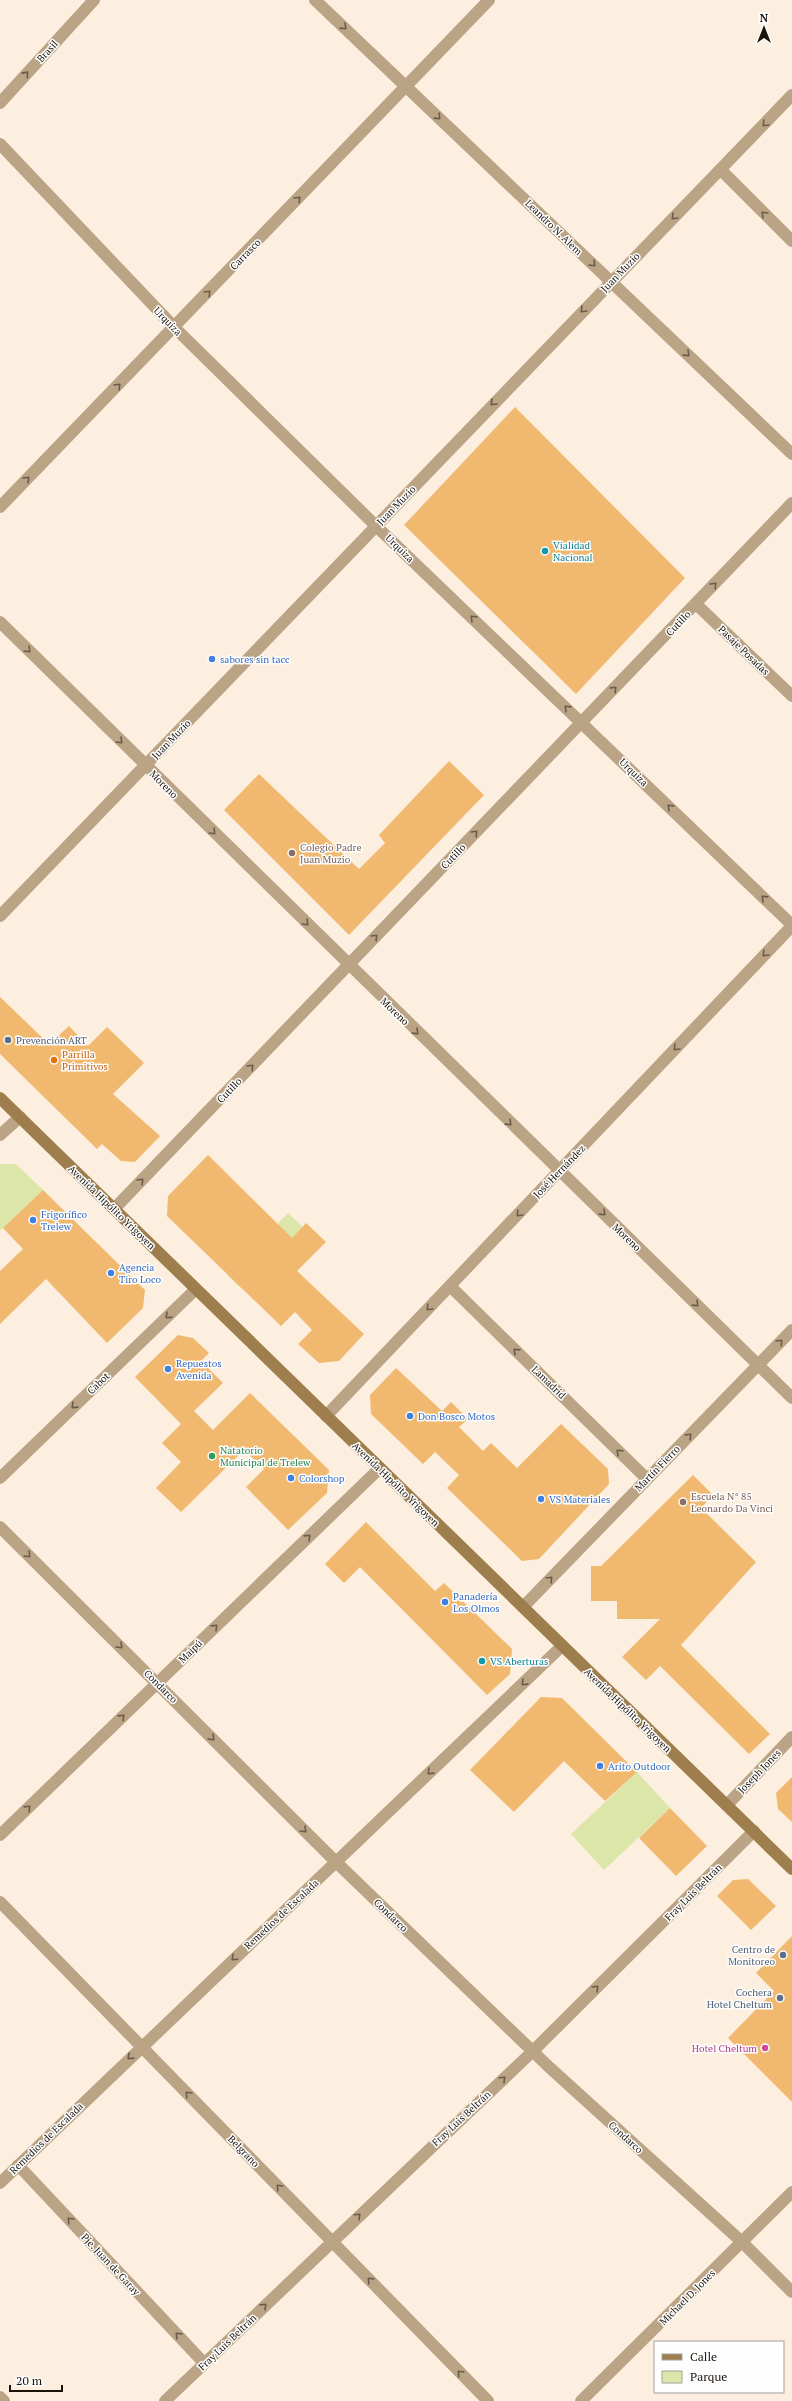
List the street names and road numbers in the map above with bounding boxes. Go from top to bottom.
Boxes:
street label: Brasil [34,38,61,65]
street label: Leandro N. Alem [522,197,585,258]
street label: Carrasco [227,236,264,273]
street label: Juan Muzio [598,249,643,295]
street label: Urquiza [151,304,184,338]
street label: Juan Muzio [374,482,419,528]
street label: Urquiza [383,532,417,565]
street label: Cutillo [663,608,694,639]
street label: Pasaje Posadas [715,623,772,678]
street label: Juan Muzio [149,716,194,762]
street label: Urquiza [617,756,651,789]
street label: Moreno [147,768,181,801]
street label: Cutillo [438,841,469,872]
street label: Moreno [378,995,412,1028]
street label: Cutillo [214,1075,245,1106]
street label: José Hernández [531,1142,588,1201]
street label: Avenida Hipólito Yrigoyen [65,1162,158,1252]
street label: Moreno [610,1221,644,1254]
street label: Lamadrid [529,1363,569,1402]
street label: Cabot [84,1369,112,1397]
street label: Avenida Hipólito Yrigoyen [349,1439,442,1529]
street label: Martín Fierro [632,1442,683,1494]
street label: Maipú [176,1637,205,1666]
street label: Avenida Hipólito Yrigoyen [581,1665,674,1755]
street label: Condarco [141,1667,180,1706]
street label: Joseph Jones [735,1747,784,1796]
street label: Fray Luis Beltrán [662,1861,725,1924]
street label: Remedios de Escalada [241,1876,321,1952]
street label: Condarco [371,1896,411,1935]
street label: Fray Luis Beltrán [429,2088,493,2149]
street label: Remedios de Escalada [7,2100,86,2177]
street label: Condarco [606,2118,646,2157]
street label: Belgrano [225,2133,262,2171]
street label: Pje. Juan de Garay [79,2231,143,2299]
street label: Michael D. Jones [657,2267,718,2328]
street label: Fray Luis Beltrán [196,2311,259,2373]

